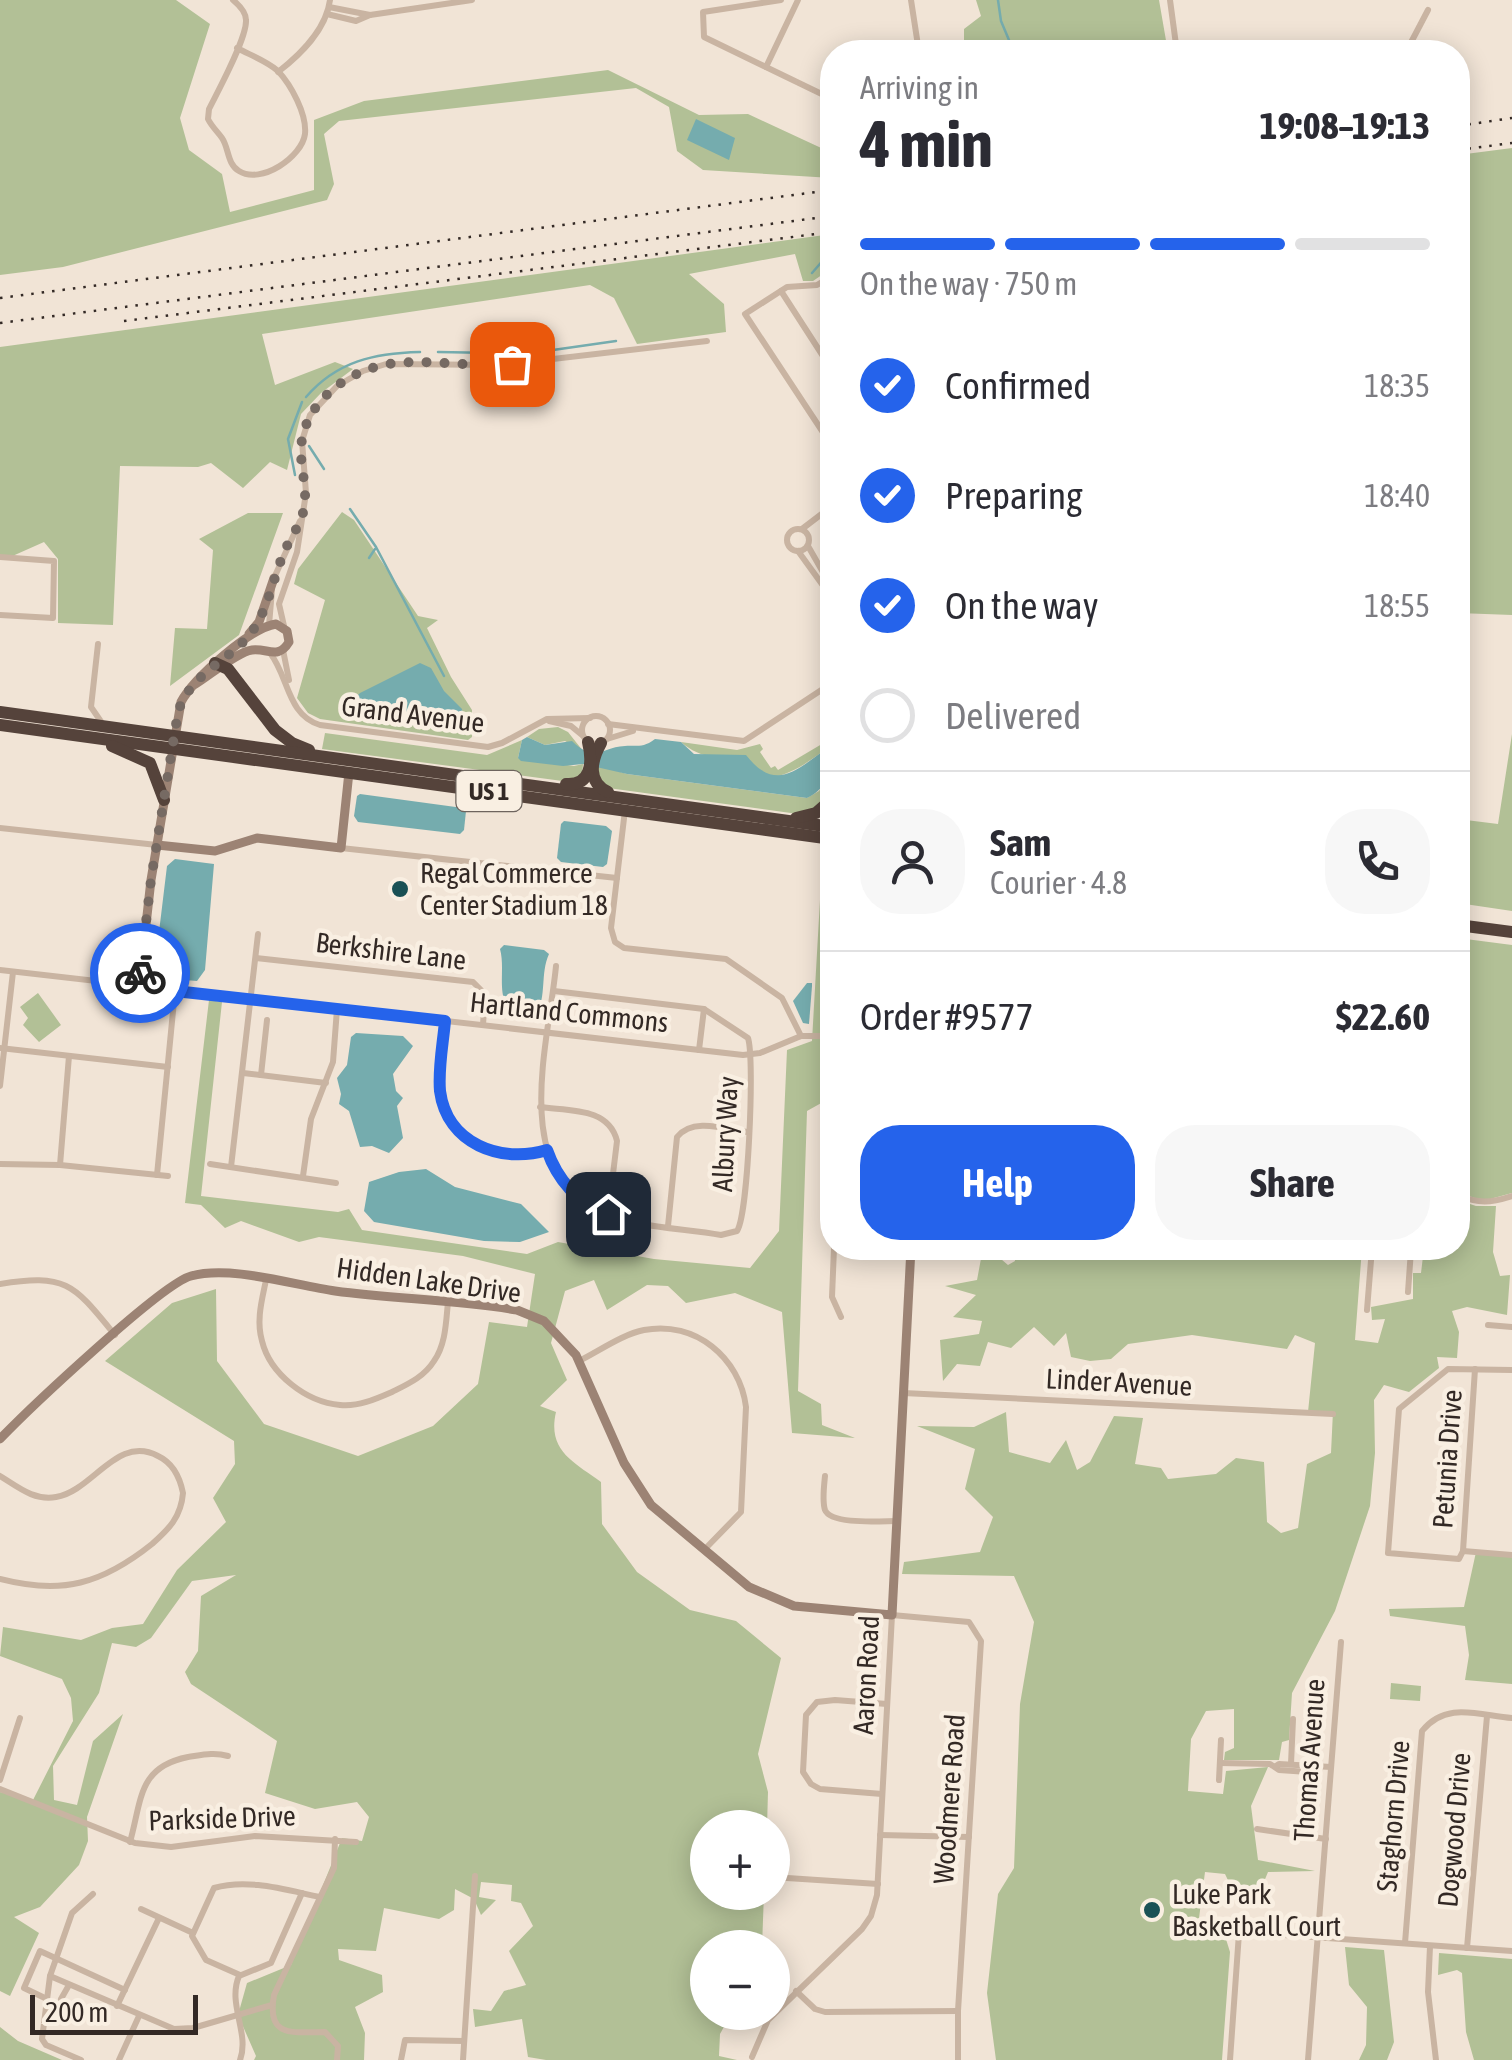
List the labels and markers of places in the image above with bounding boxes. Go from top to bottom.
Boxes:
pin [470,322,555,407]
place label: Regal Commerce Center Stadium 18 [420,857,608,921]
marker: Regal Commerce Center Stadium 18 [389,878,411,900]
pin [566,1172,651,1257]
place label: Luke Park Basketball Court [1172,1878,1341,1942]
marker: Luke Park Basketball Court [1141,1899,1163,1921]

